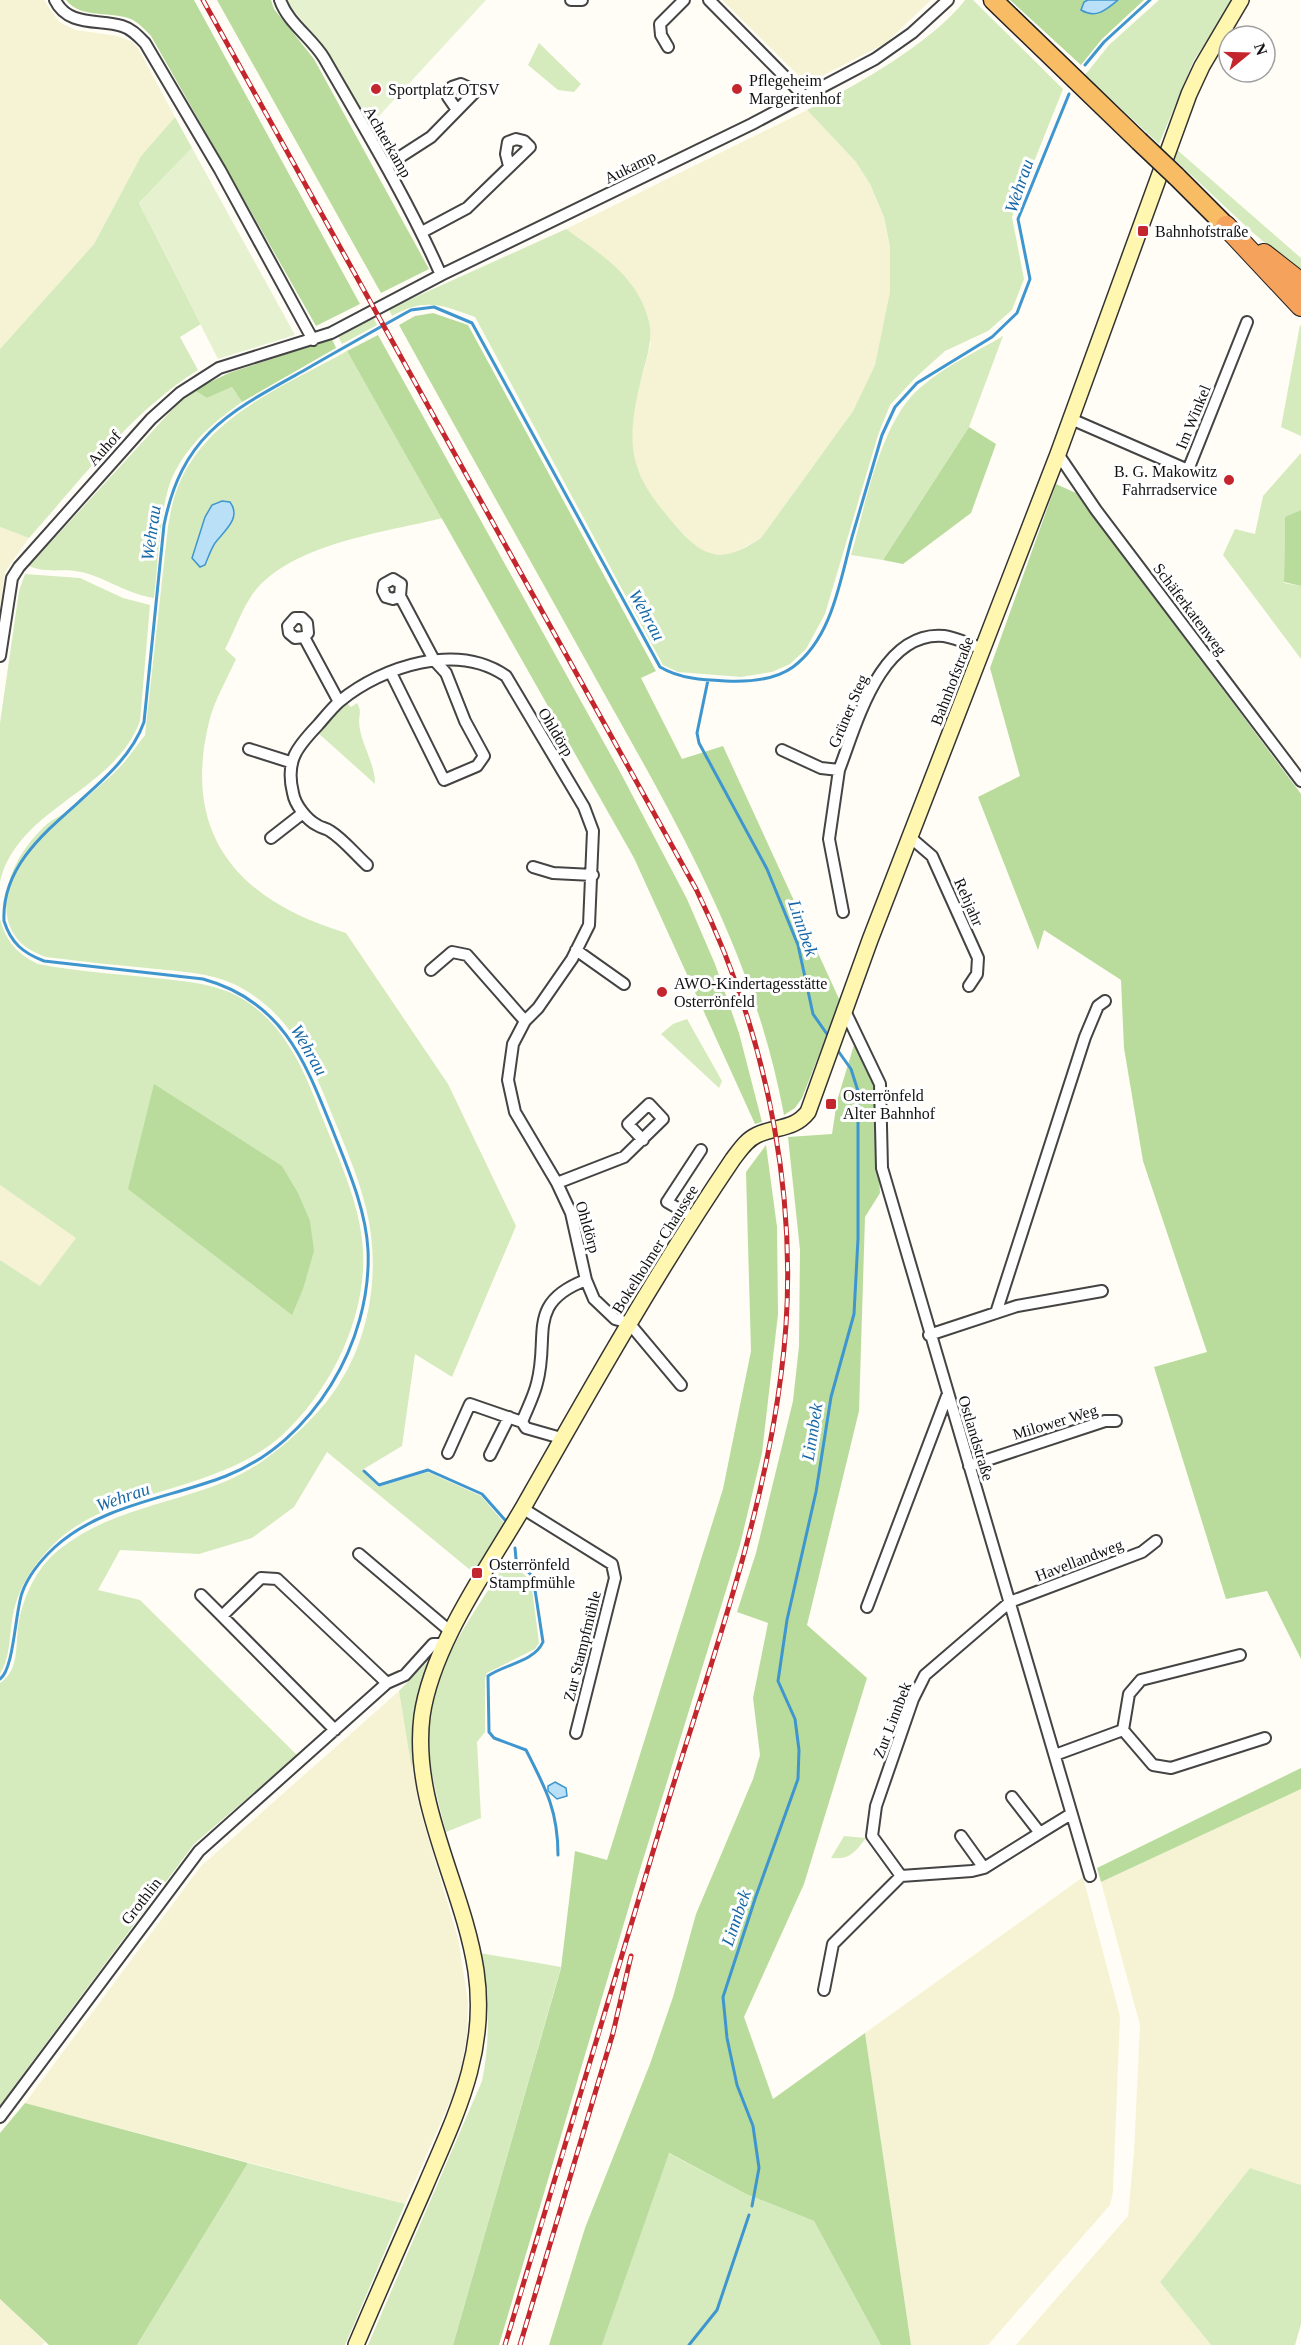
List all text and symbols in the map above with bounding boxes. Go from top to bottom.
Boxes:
north arrow [1217,24,1277,84]
text: N [1251,41,1271,58]
place label: Pflegeheim Margeritenhof [749,72,842,108]
place label: Sportplatz OTSV [388,81,500,99]
marker: Sportplatz OTSV [369,82,383,96]
marker: Pflegeheim Margeritenhof [730,82,744,96]
street label: Achterkamp [360,104,415,181]
street label: Aukamp [602,147,659,188]
water label: Wehrau [1001,157,1037,215]
place label: Bahnhofstraße [1155,223,1248,240]
marker: Bahnhofstraße [1136,224,1150,238]
street label: Im Winkel [1172,382,1214,452]
street label: Auhof [84,427,124,469]
place label: B. G. Makowitz Fahrradservice [1114,463,1217,498]
marker: B. G. Makowitz Fahrradservice [1222,473,1236,487]
water label: Wehrau [137,504,165,562]
street label: Schäferkatenweg [1149,560,1230,659]
water label: Wehrau [625,586,669,644]
street label: Bahnhofstraße [927,634,977,728]
street label: Grüner Steg [825,672,872,751]
street label: Ohldörp [534,705,577,760]
street label: Rehjahr [950,875,987,930]
water label: Linnbek [784,896,822,960]
place label: AWO-Kindertagesstätte Osterrönfeld [674,975,827,1010]
marker: AWO-Kindertagesstätte Osterrönfeld [655,985,669,999]
water label: Wehrau [287,1021,331,1079]
place label: Osterrönfeld Alter Bahnhof [843,1087,936,1122]
marker: Osterrönfeld Alter Bahnhof [824,1097,838,1111]
street label: Bokelholmer Chaussee [609,1182,701,1316]
street label: Ohldörp [572,1199,604,1255]
street label: Ostlandstraße [955,1393,997,1483]
water label: Linnbek [797,1401,827,1463]
street label: Milower Weg [1011,1401,1100,1444]
water label: Wehrau [94,1479,152,1515]
street label: Havellandweg [1033,1536,1126,1585]
place label: Osterrönfeld Stampfmühle [489,1556,575,1592]
marker: Osterrönfeld Stampfmühle [470,1566,484,1580]
street label: Zur Stampfmühle [560,1589,605,1703]
street label: Zur Linnbek [870,1679,914,1761]
street label: Grothlin [118,1874,164,1928]
water label: Linnbek [717,1886,755,1950]

